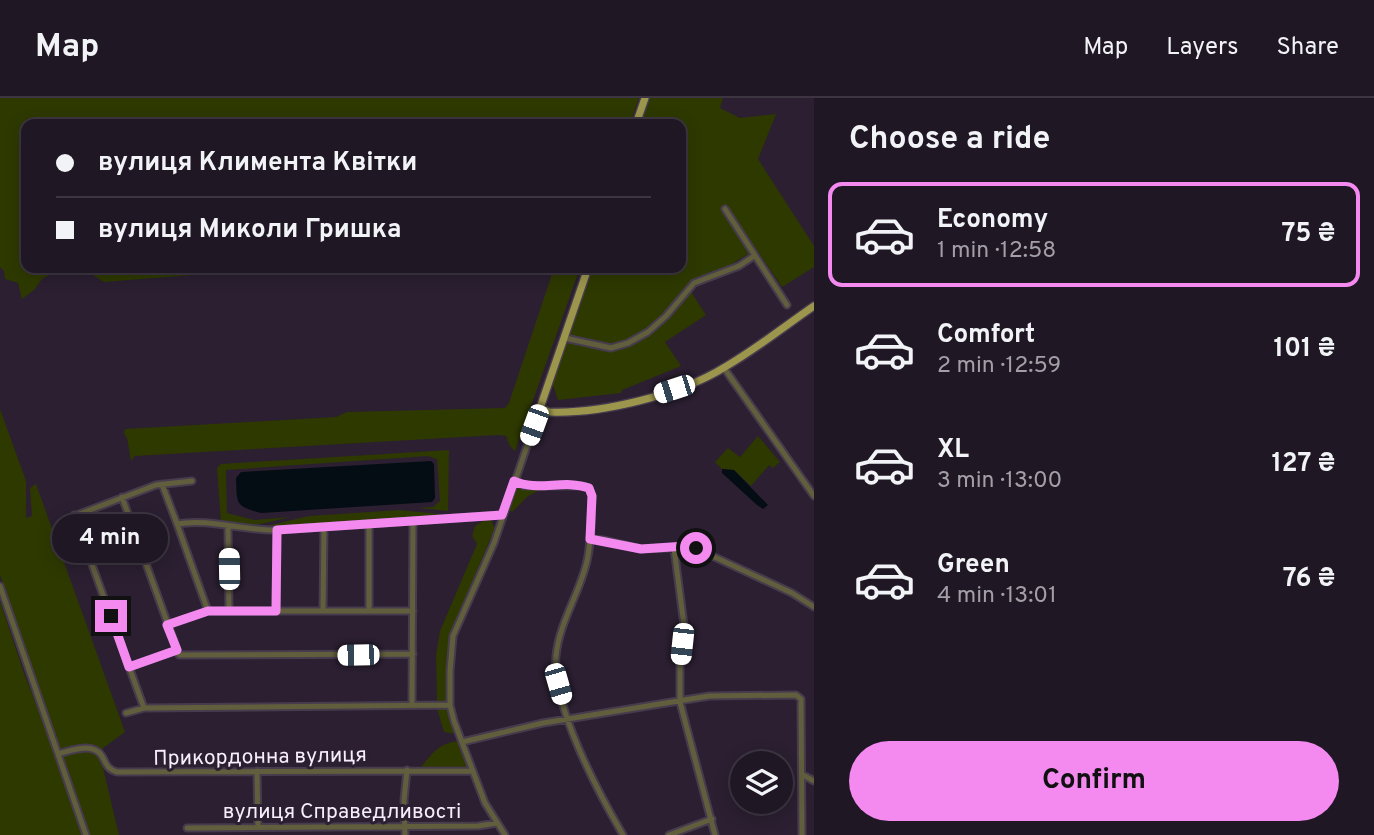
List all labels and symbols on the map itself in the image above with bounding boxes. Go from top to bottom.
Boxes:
car [651,373,698,405]
car [517,402,552,448]
callout: 4 min [53,514,169,564]
route start [680,532,712,564]
car [219,548,240,590]
route end [95,600,127,632]
car [670,622,695,666]
car [337,644,380,666]
car [543,661,574,707]
street label: Прикордонна вулиця [153,742,367,773]
street label: вулиця Справедливості [223,799,461,826]

